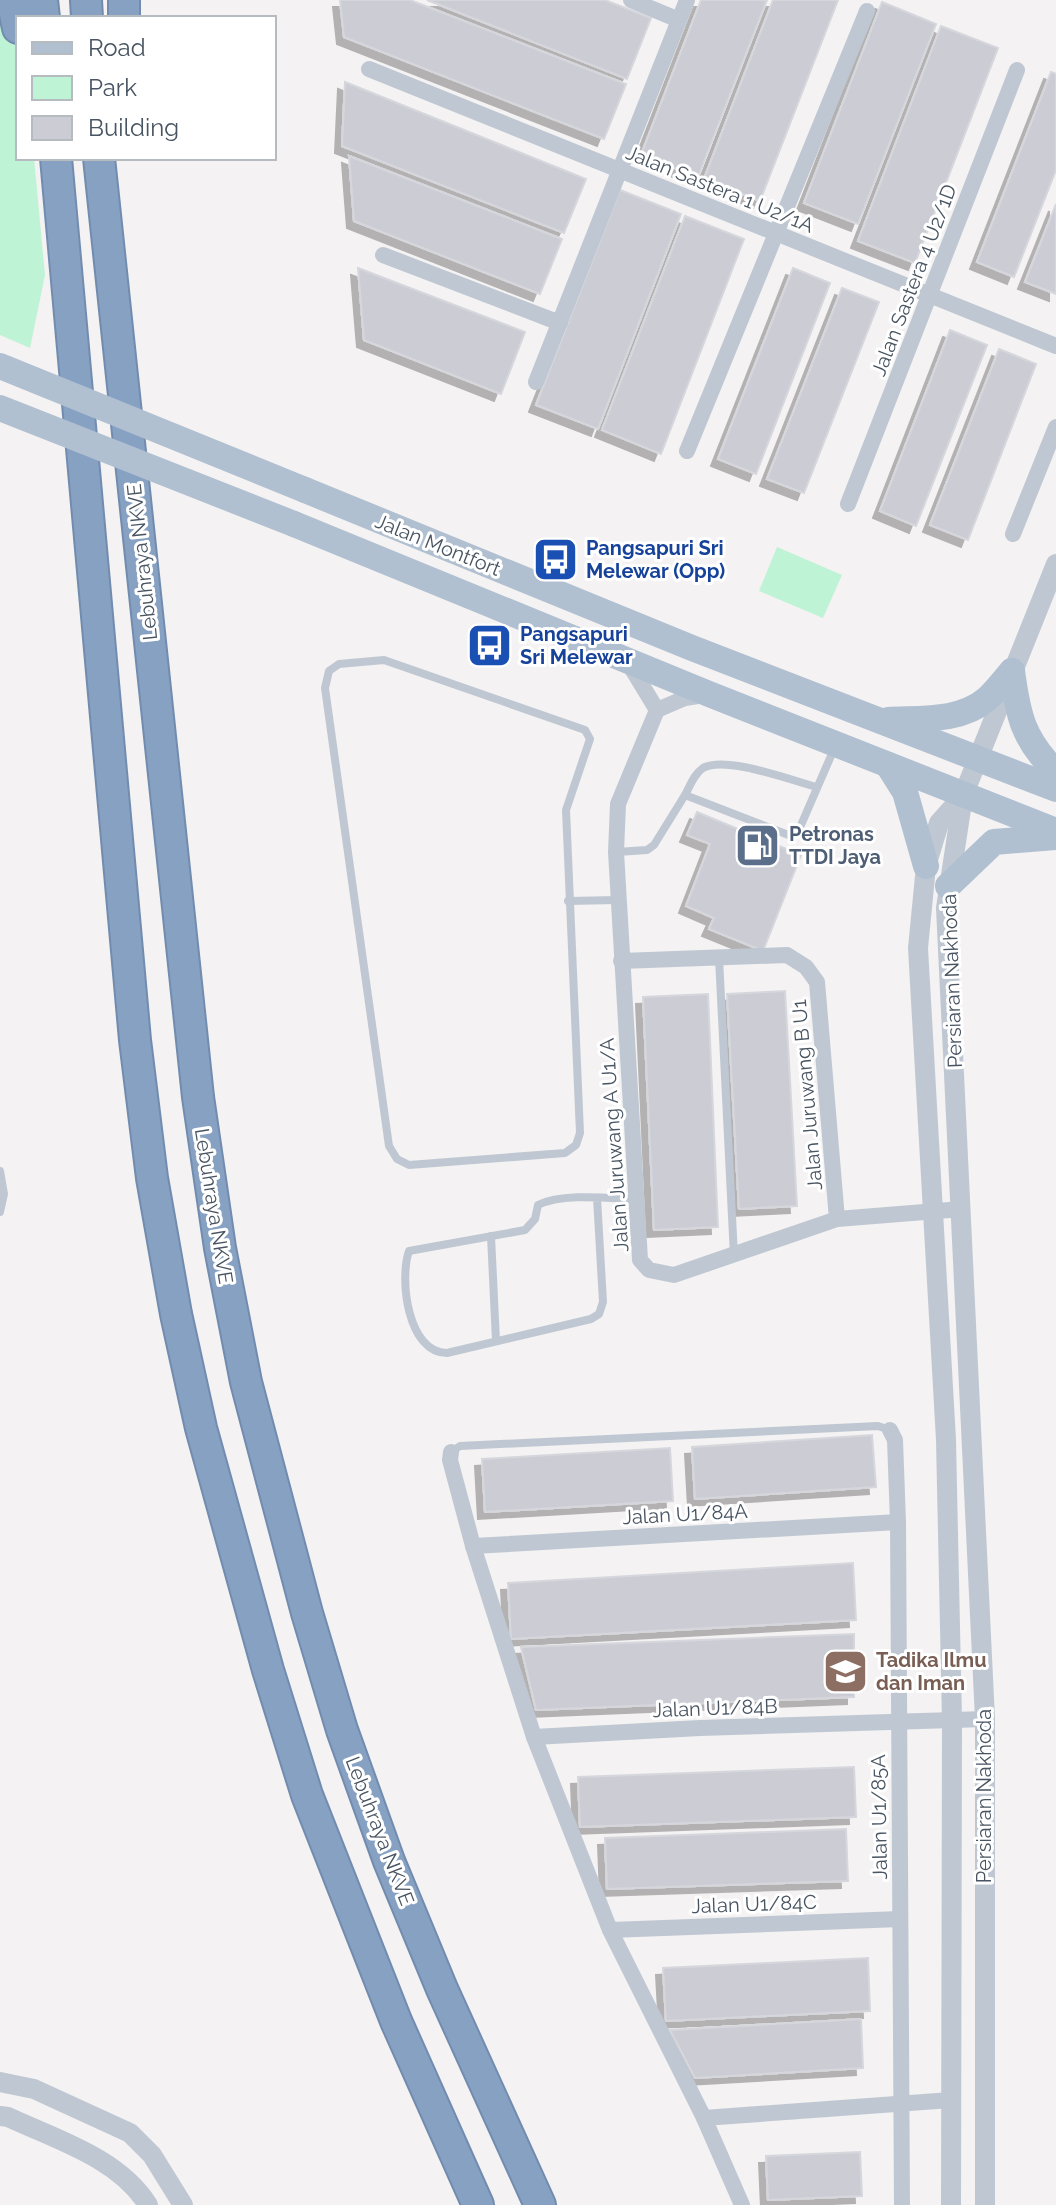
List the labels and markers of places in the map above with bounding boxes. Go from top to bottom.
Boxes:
bus stop icon: Pangsapuri Sri Melewar (Opp) [531,535,579,583]
place label: Pangsapuri Sri Melewar (Opp) [586,536,725,583]
bus stop icon: Pangsapuri Sri Melewar [465,621,513,669]
place label: Pangsapuri Sri Melewar [520,622,633,669]
fuel station icon: Petronas TTDI Jaya [734,821,782,869]
place label: Petronas TTDI Jaya [789,822,881,869]
school or university icon: Tadika Ilmu dan Iman [821,1647,869,1695]
place label: Tadika Ilmu dan Iman [876,1648,987,1695]

